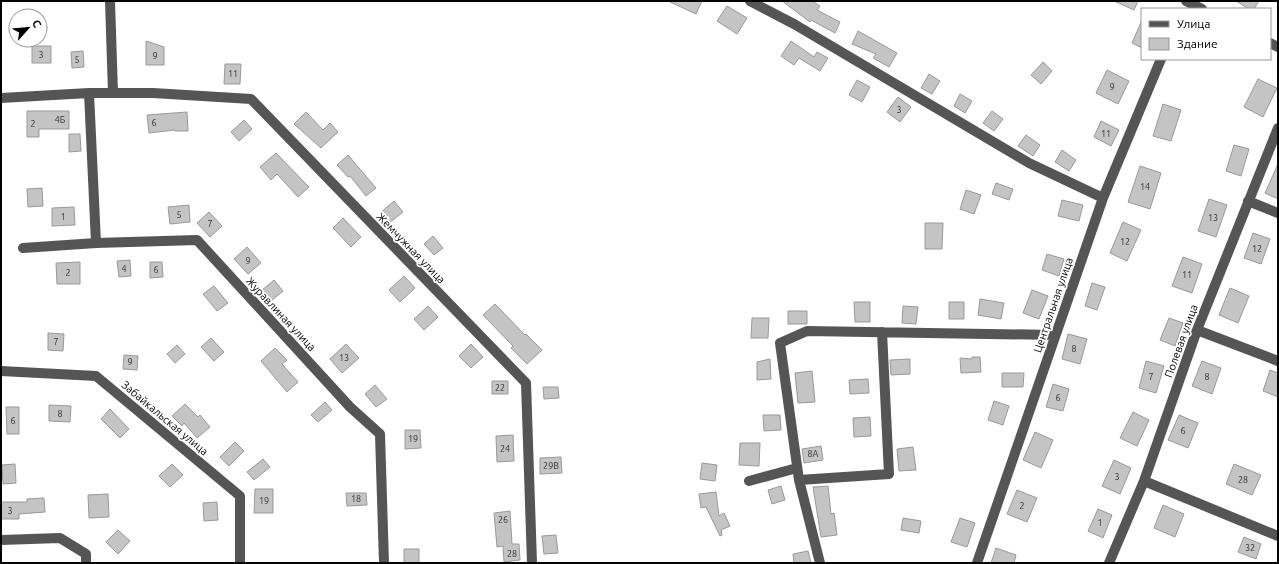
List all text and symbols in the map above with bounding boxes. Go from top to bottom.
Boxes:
north arrow [8,8,48,48]
legend [1141,8,1271,60]
text: Улица [1177,17,1210,30]
text: С [30,18,44,29]
text: Здание [1177,37,1218,50]
house number: 3 [38,50,44,60]
house number: 9 [152,51,158,61]
house number: 5 [74,55,80,65]
house number: 11 [228,69,238,79]
house number: 9 [1109,82,1115,92]
house number: 3 [896,105,902,115]
house number: 4Б [55,115,66,125]
house number: 6 [151,118,157,128]
house number: 2 [30,119,36,129]
house number: 11 [1101,129,1111,139]
house number: 14 [1140,182,1150,192]
house number: 5 [176,210,182,220]
street label: Жемчужная улица [374,210,448,286]
house number: 1 [60,212,66,222]
house number: 13 [1208,213,1218,223]
house number: 7 [207,219,213,229]
house number: 12 [1120,237,1130,247]
house number: 12 [1252,244,1262,254]
house number: 9 [245,256,251,266]
street label: Центральная улица [1031,256,1075,354]
house number: 4 [121,264,127,274]
house number: 6 [153,265,159,275]
house number: 2 [65,268,71,278]
house number: 11 [1182,270,1192,280]
street label: Журавлиная улица [244,275,318,353]
street label: Полевая улица [1162,303,1200,379]
house number: 7 [53,337,59,347]
house number: 8 [1071,344,1077,354]
house number: 13 [339,353,349,363]
house number: 9 [127,357,133,367]
house number: 7 [1148,372,1154,382]
house number: 8 [1204,372,1210,382]
street label: Забайкальская улица [119,378,211,458]
house number: 22 [495,383,505,393]
house number: 6 [1055,393,1061,403]
house number: 8 [57,409,63,419]
house number: 6 [10,416,16,426]
house number: 6 [1180,426,1186,436]
house number: 19 [408,434,418,444]
house number: 24 [500,444,510,454]
house number: 8А [808,449,819,459]
house number: 29В [543,461,559,471]
house number: 3 [1114,472,1120,482]
house number: 28 [1238,475,1248,485]
house number: 18 [351,494,361,504]
house number: 19 [259,496,269,506]
house number: 2 [1019,501,1025,511]
house number: 3 [7,506,13,516]
house number: 26 [498,515,508,525]
house number: 1 [1097,518,1103,528]
house number: 32 [1245,543,1255,553]
house number: 28 [507,549,517,559]

